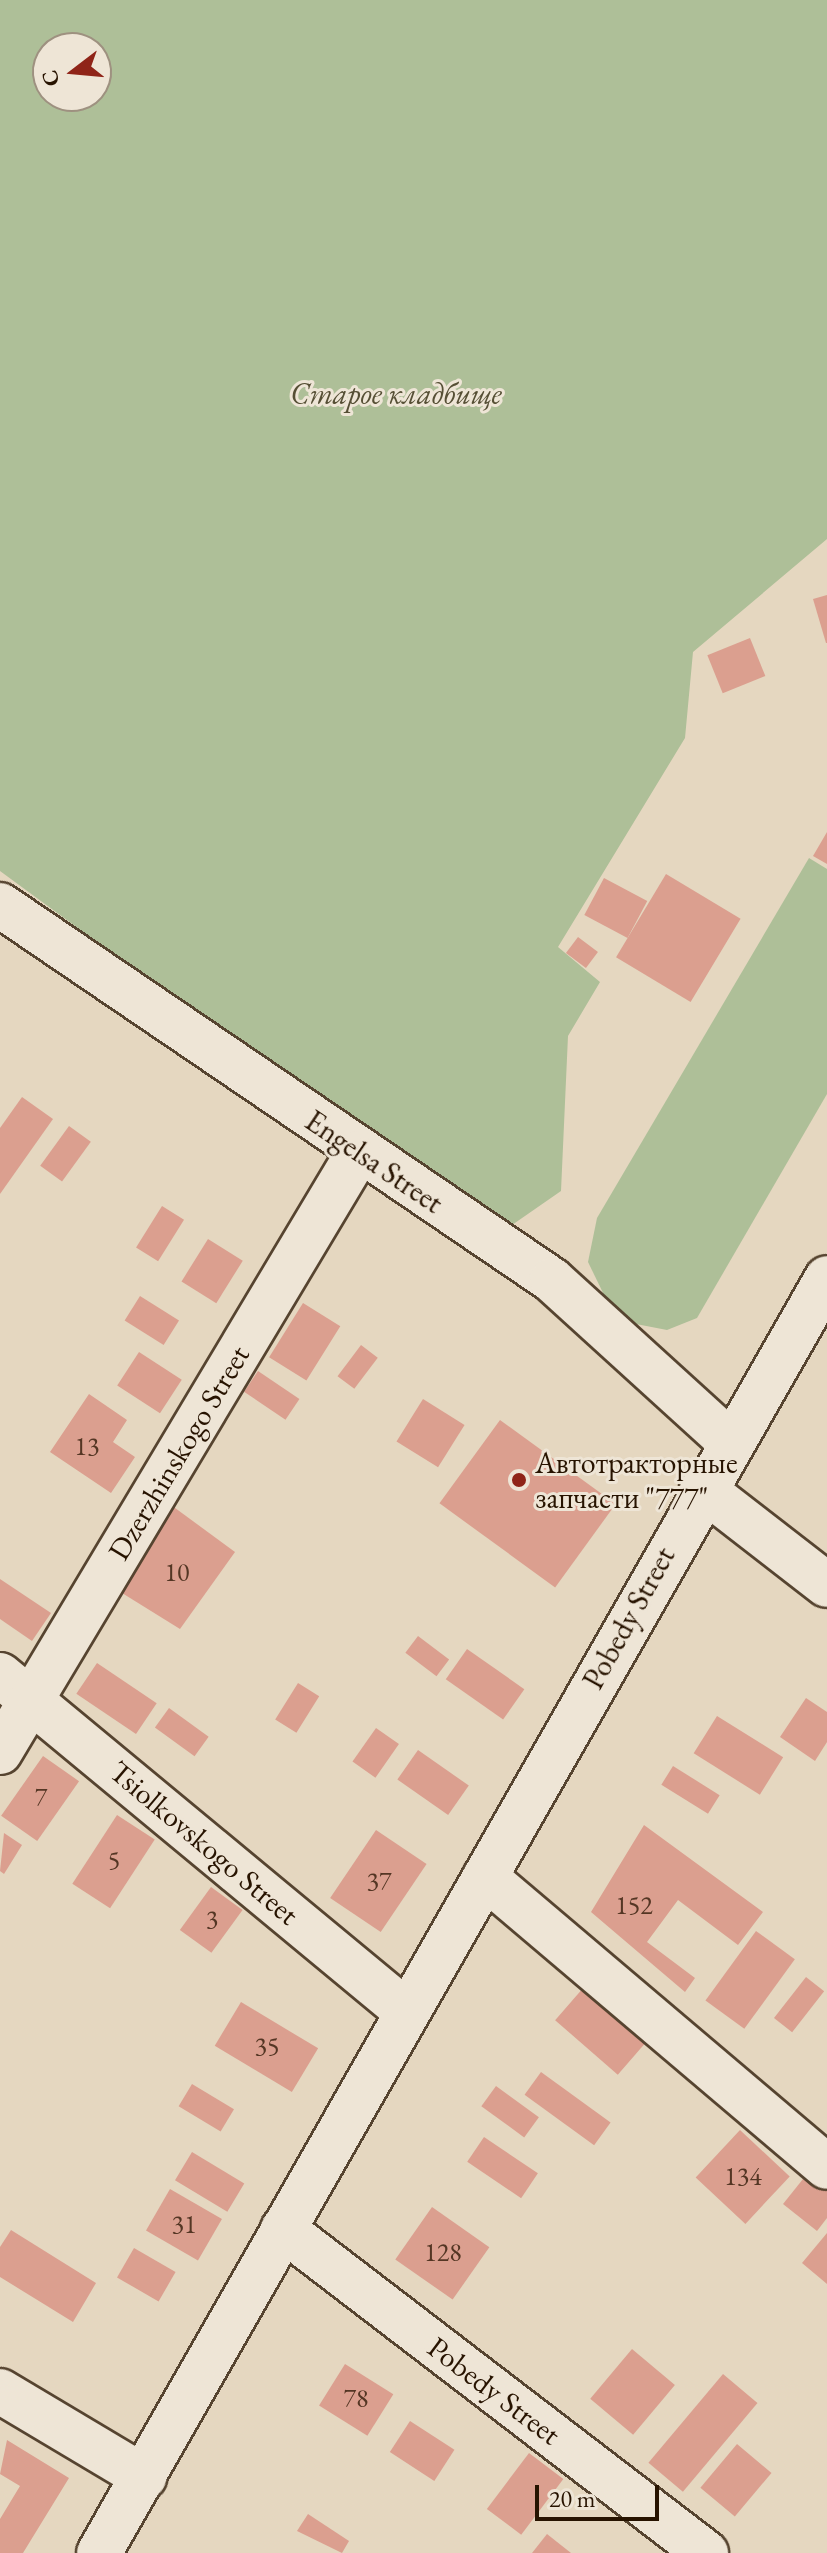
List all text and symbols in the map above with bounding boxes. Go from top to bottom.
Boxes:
north arrow [32,32,112,112]
text: С [34,67,66,90]
park label: Старое кладбище [290,376,502,412]
street label: Engelsa Street [298,1103,450,1221]
street label: Dzerzhinskogo Street [101,1339,257,1567]
house number: 13 [75,1431,99,1463]
place label: Автотракторные запчасти "777" [535,1445,738,1516]
marker: Автотракторные запчасти "777" [510,1471,528,1489]
street label: Pobedy Street [575,1541,683,1695]
house number: 10 [165,1557,189,1589]
street label: Tsiolkovskogo Street [102,1753,306,1933]
house number: 7 [35,1782,47,1814]
house number: 5 [108,1845,120,1877]
house number: 37 [367,1866,391,1898]
house number: 152 [615,1890,653,1922]
house number: 3 [206,1904,218,1936]
house number: 35 [255,2031,279,2063]
house number: 134 [724,2161,762,2193]
house number: 31 [172,2209,196,2241]
house number: 128 [424,2237,462,2269]
street label: Pobedy Street [420,2329,568,2453]
house number: 78 [344,2383,368,2415]
scale bar [539,2469,663,2519]
text: 20 m [549,2483,596,2514]

